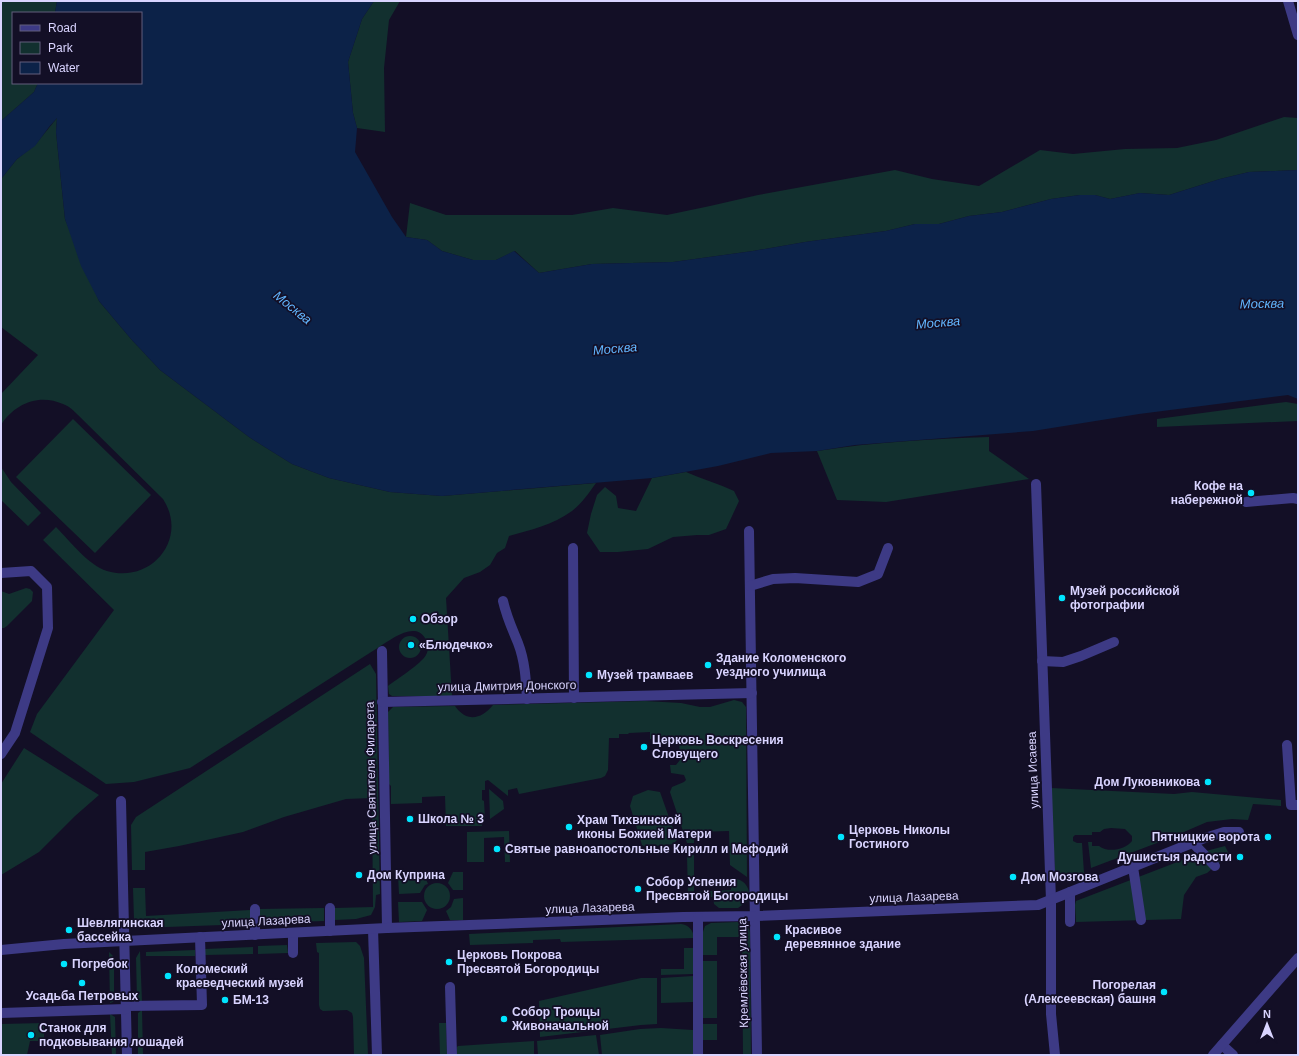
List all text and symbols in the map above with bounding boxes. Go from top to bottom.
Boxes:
legend [12,12,142,84]
text: Road [48,21,77,35]
text: Park [48,41,74,55]
text: Water [48,61,80,75]
water label: Москва [271,288,315,327]
water label: Москва [1240,296,1284,311]
water label: Москва [915,313,961,332]
water label: Москва [592,339,638,358]
place label: Кофе на набережной [1171,479,1243,507]
marker: Кофе на набережной [1246,488,1256,498]
place label: Музей российской фотографии [1070,584,1180,612]
marker: Музей российской фотографии [1057,593,1067,603]
place label: Обзор [421,612,458,626]
marker: Обзор [408,614,418,624]
place label: «Блюдечко» [419,638,493,652]
marker: «Блюдечко» [406,640,416,650]
place label: Здание Коломенского уездного училища [716,651,846,679]
marker: Здание Коломенского уездного училища [703,660,713,670]
place label: Музей трамваев [597,668,693,682]
marker: Музей трамваев [584,670,594,680]
street label: улица Дмитрия Донского [438,678,577,694]
street label: улица Святителя Филарета [363,701,379,855]
street label: улица Исаева [1025,731,1041,809]
place label: Церковь Воскресения Словущего [652,733,784,761]
marker: Церковь Воскресения Словущего [639,742,649,752]
place label: Дом Луковникова [1095,775,1200,789]
marker: Дом Луковникова [1203,777,1213,787]
place label: Школа № 3 [418,812,484,826]
place label: Храм Тихвинской иконы Божией Матери [577,813,712,841]
marker: Школа № 3 [405,814,415,824]
marker: Храм Тихвинской иконы Божией Матери [564,822,574,832]
place label: Церковь Николы Гостиного [849,823,950,851]
place label: Пятницкие ворота [1152,830,1260,844]
marker: Церковь Николы Гостиного [836,832,846,842]
marker: Пятницкие ворота [1263,832,1273,842]
place label: Святые равноапостольные Кирилл и Мефодий [505,842,788,856]
marker: Святые равноапостольные Кирилл и Мефодий [492,844,502,854]
place label: Душистыя радости [1117,850,1232,864]
marker: Душистыя радости [1235,852,1245,862]
place label: Дом Куприна [367,868,445,882]
marker: Дом Куприна [354,870,364,880]
place label: Дом Мозгова [1021,870,1099,884]
marker: Дом Мозгова [1008,872,1018,882]
place label: Собор Успения Пресвятой Богородицы [646,875,788,903]
marker: Собор Успения Пресвятой Богородицы [633,884,643,894]
street label: улица Лазарева [869,888,959,906]
street label: улица Лазарева [545,899,635,917]
street label: улица Лазарева [221,912,311,930]
place label: Шевлягинская бассейка [77,916,164,944]
street label: Кремлёвская улица [735,918,751,1028]
place label: Красивое деревянное здание [785,923,901,951]
marker: Шевлягинская бассейка [64,925,74,935]
marker: Красивое деревянное здание [772,932,782,942]
place label: Церковь Покрова Пресвятой Богородицы [457,948,599,976]
place label: Погребок [72,957,129,971]
marker: Церковь Покрова Пресвятой Богородицы [444,957,454,967]
marker: Погребок [59,959,69,969]
place label: Коломеский краеведческий музей [176,962,304,990]
marker: Коломеский краеведческий музей [163,971,173,981]
marker: Усадьба Петровых [77,978,87,988]
place label: Погорелая (Алексеевская) башня [1024,978,1156,1006]
marker: Погорелая (Алексеевская) башня [1159,987,1169,997]
place label: Усадьба Петровых [26,989,139,1003]
place label: БМ-13 [233,993,269,1007]
marker: БМ-13 [220,995,230,1005]
north arrow [1247,1004,1287,1044]
place label: Собор Троицы Живоначальной [511,1005,609,1033]
text: N [1263,1008,1271,1020]
marker: Собор Троицы Живоначальной [499,1014,509,1024]
place label: Станок для подковывания лошадей [39,1021,184,1049]
marker: Станок для подковывания лошадей [26,1030,36,1040]

